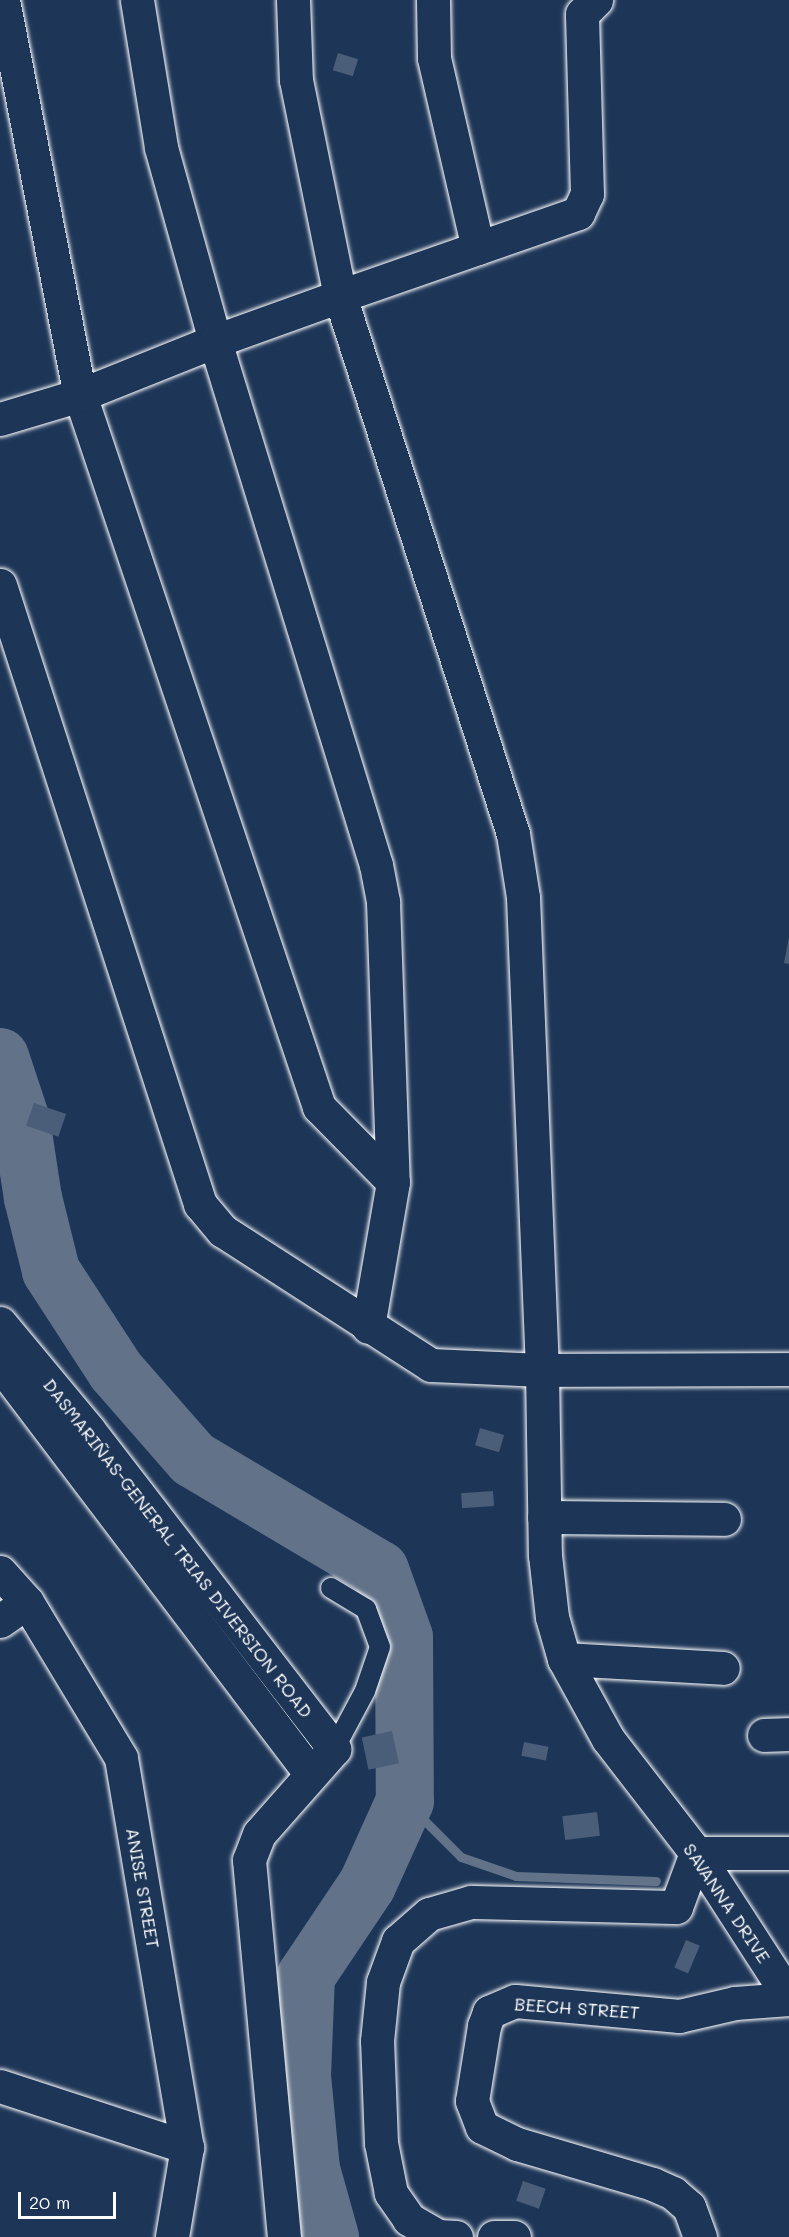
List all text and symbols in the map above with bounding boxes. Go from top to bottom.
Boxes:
street label: DASMARIÑAS-GENERAL TRIAS DIVERSION ROAD [39,1374,317,1722]
street label: ANISE STREET [122,1826,164,1950]
street label: SAVANNA DRIVE [679,1839,775,1967]
street label: BEECH STREET [514,1993,640,2023]
scale bar [21,2180,118,2218]
text: 20 m [29,2190,70,2214]

